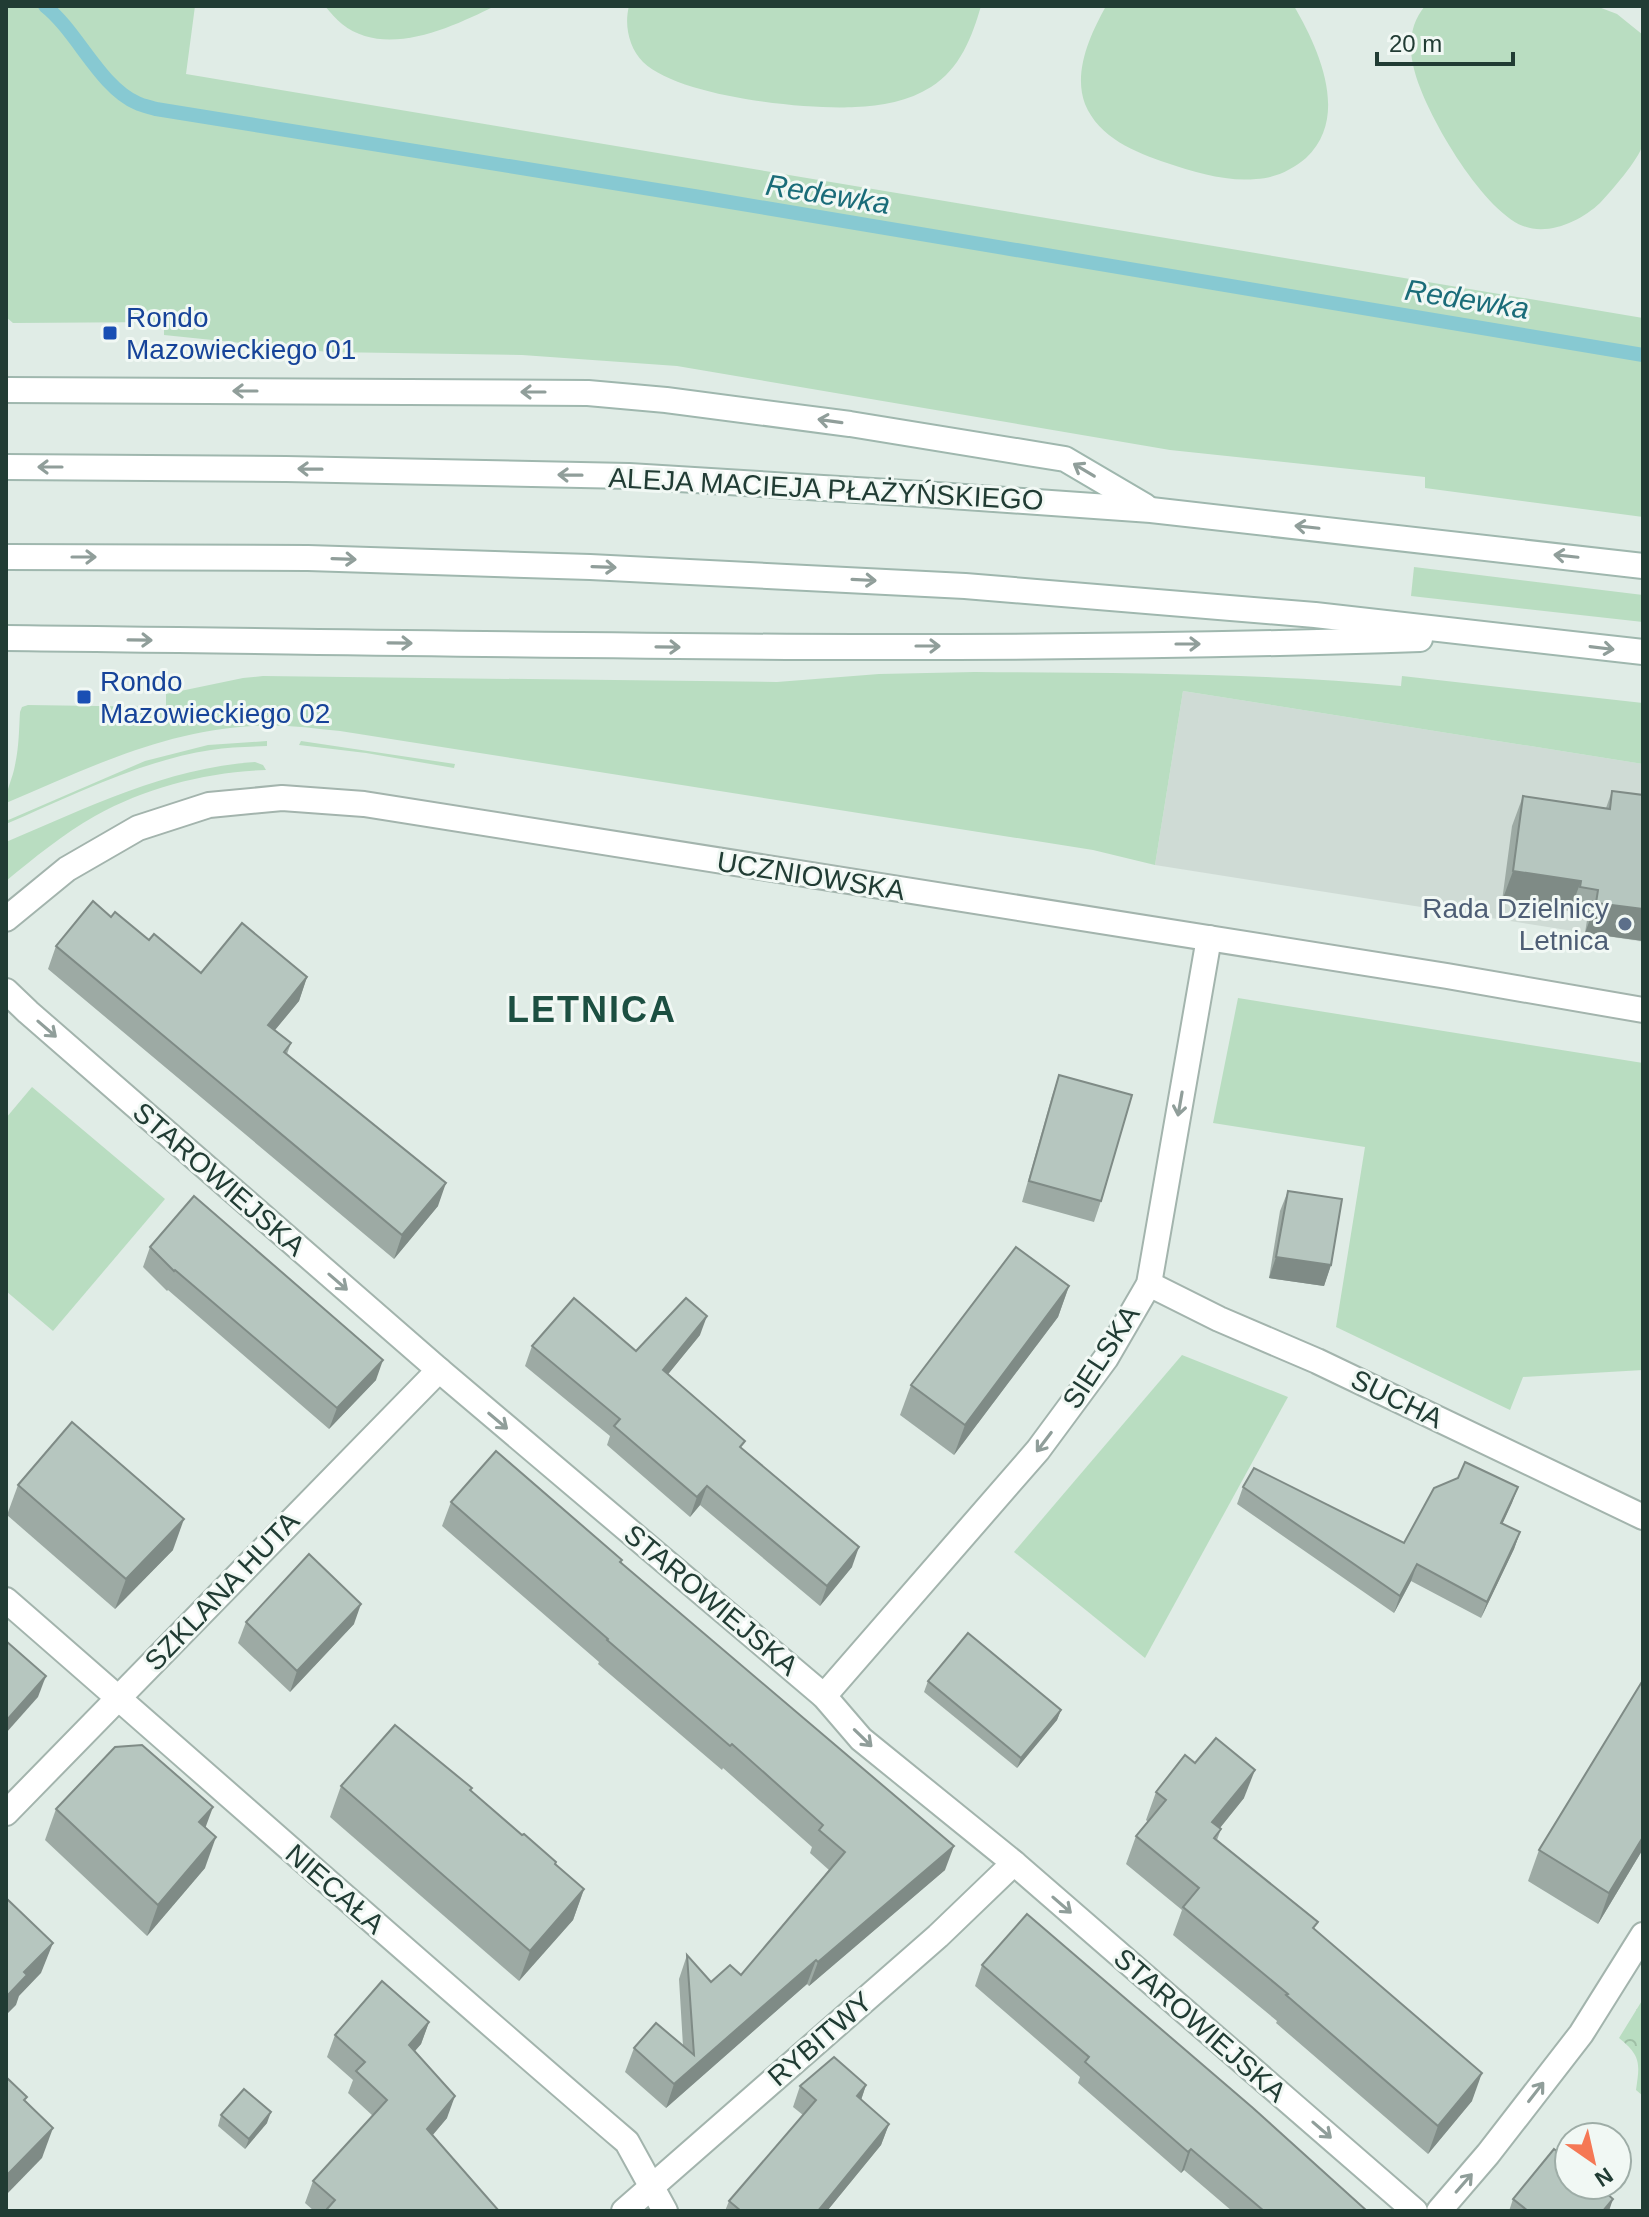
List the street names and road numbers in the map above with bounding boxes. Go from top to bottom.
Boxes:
street label: ALEJA MACIEJA PŁAŻYŃSKIEGO [608,462,1044,516]
street label: UCZNIOWSKA [715,846,907,906]
street label: STAROWIEJSKA [127,1096,311,1262]
street label: SIELSKA [1056,1299,1146,1414]
street label: SUCHA [1346,1364,1448,1435]
street label: SZKLANA HUTA [139,1505,306,1677]
street label: STAROWIEJSKA [618,1518,804,1682]
street label: NIECAŁA [280,1838,391,1940]
street label: STAROWIEJSKA [1108,1942,1292,2108]
street label: RYBITWY [762,1985,878,2092]

